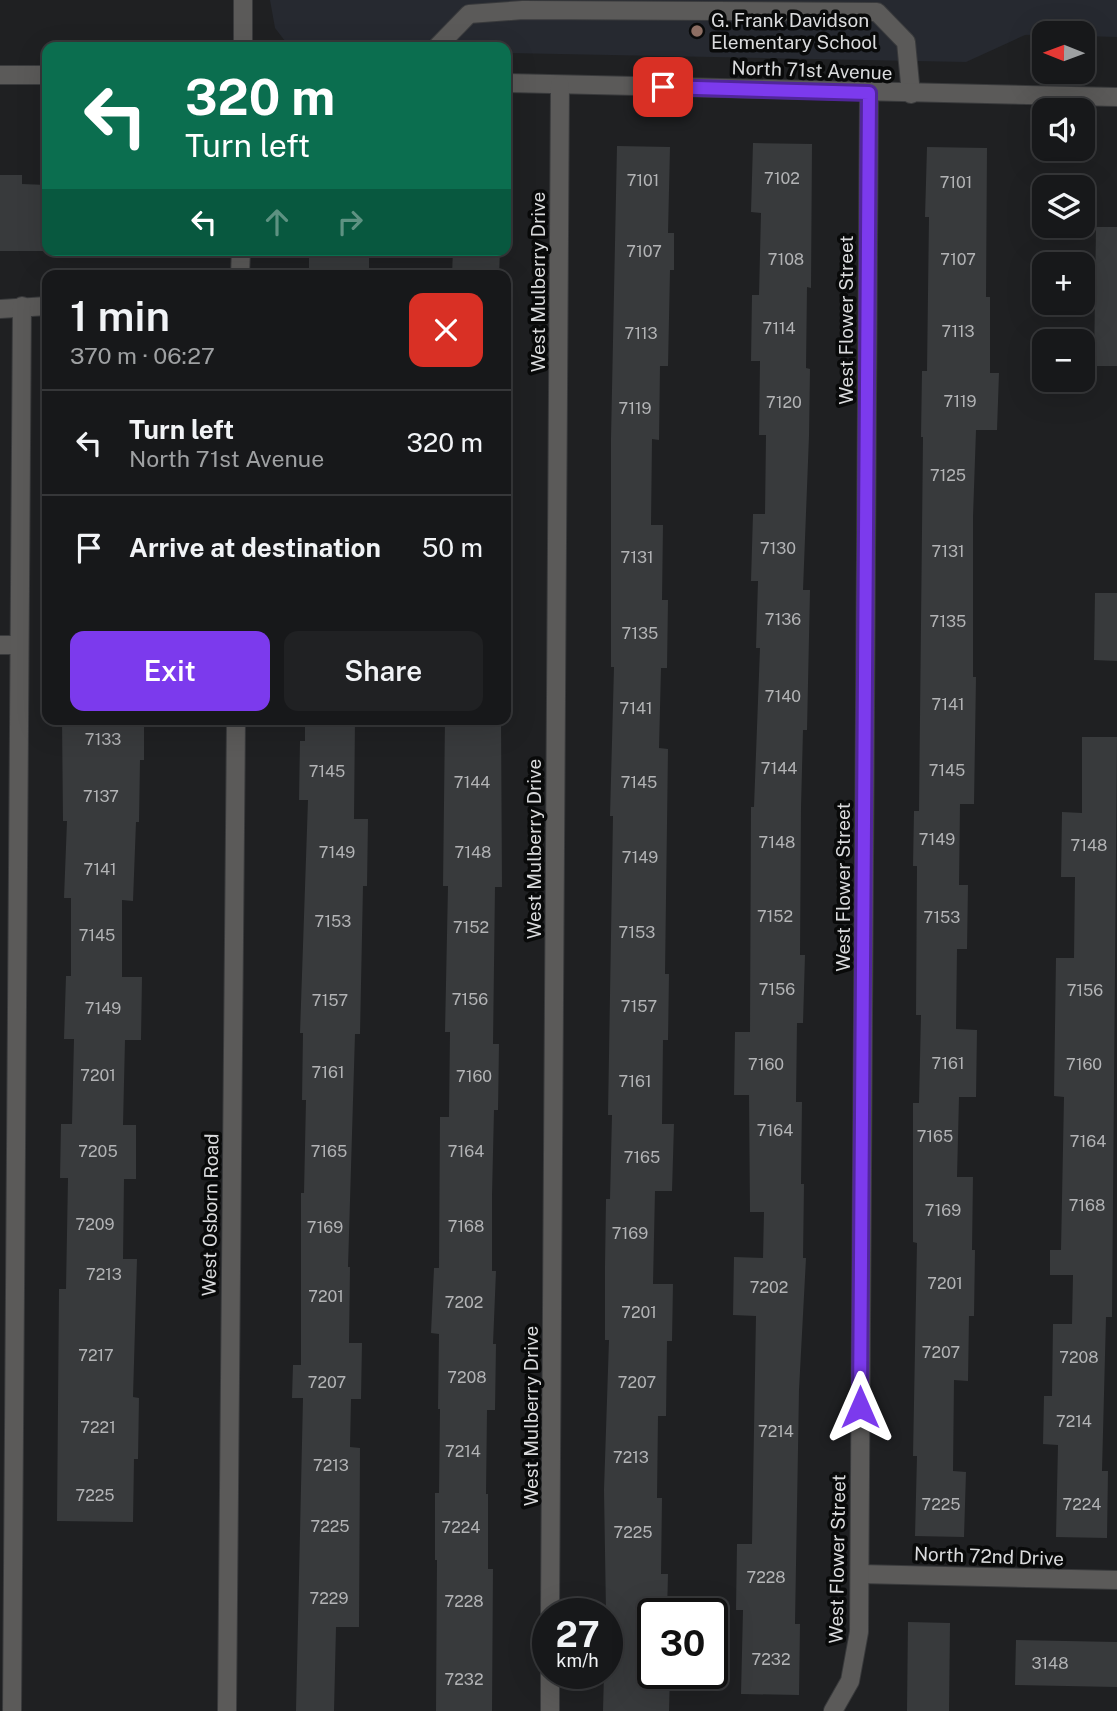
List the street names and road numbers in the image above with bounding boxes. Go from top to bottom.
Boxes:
street label: North 71st Avenue [731,56,893,84]
street label: West Mulberry Drive [527,192,549,372]
street label: West Flower Street [835,235,857,405]
street label: West Mulberry Drive [523,759,545,939]
street label: West Flower Street [832,802,854,972]
street label: West Osborn Road [198,1133,222,1297]
street label: West Mulberry Drive [520,1326,542,1506]
street label: West Flower Street [825,1474,849,1644]
street label: North 72nd Drive [914,1542,1064,1570]

